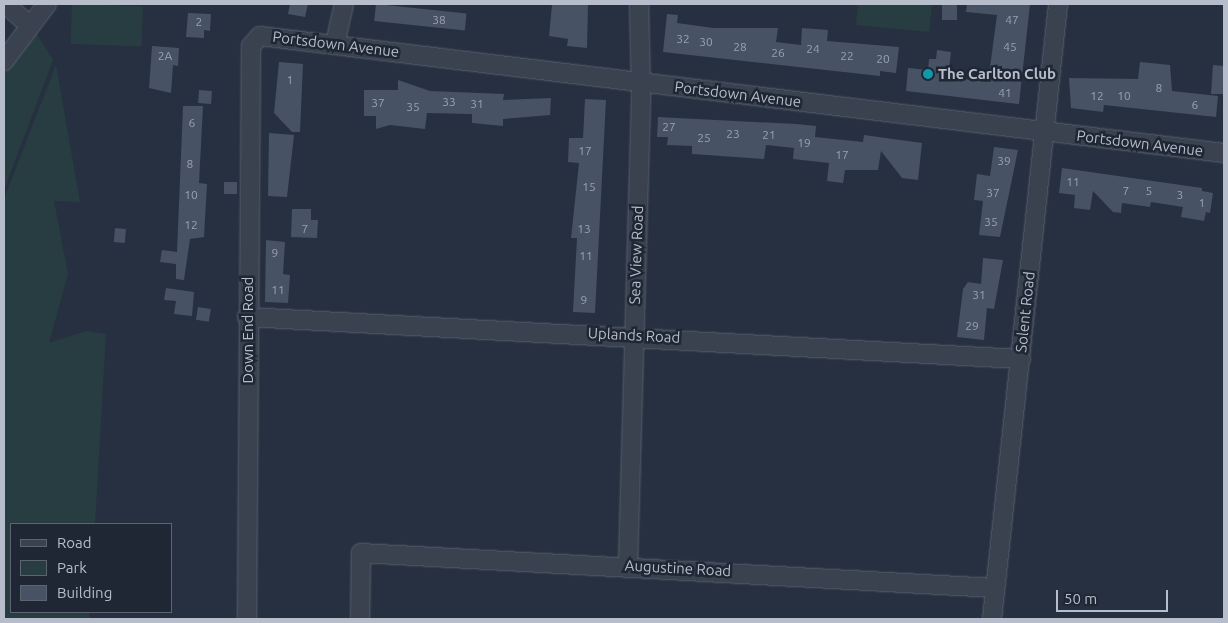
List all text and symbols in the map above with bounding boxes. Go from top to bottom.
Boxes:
house number: 38 [432,13,446,27]
house number: 47 [1005,13,1019,27]
house number: 2 [196,15,202,29]
street label: Portsdown Avenue [272,27,400,61]
house number: 32 [676,32,690,46]
house number: 30 [699,35,713,49]
house number: 28 [733,40,747,54]
house number: 45 [1003,40,1017,54]
house number: 24 [806,42,820,56]
house number: 26 [771,46,785,60]
house number: 2A [158,49,172,63]
house number: 22 [840,49,854,63]
house number: 20 [876,52,890,66]
place label: The Carlton Club [938,65,1056,83]
marker: The Carlton Club [922,68,934,80]
house number: 1 [287,73,293,87]
street label: Portsdown Avenue [674,77,802,111]
house number: 8 [1156,81,1162,95]
house number: 41 [998,86,1012,100]
house number: 12 [1090,89,1104,103]
house number: 10 [1117,89,1131,103]
house number: 33 [442,95,456,109]
house number: 37 [371,96,385,110]
house number: 31 [470,97,484,111]
house number: 6 [1192,98,1198,112]
house number: 35 [406,100,420,114]
house number: 6 [189,116,195,130]
house number: 27 [662,120,676,134]
street label: Portsdown Avenue [1076,126,1204,160]
house number: 23 [726,127,740,141]
house number: 21 [762,128,776,142]
house number: 25 [697,131,711,145]
house number: 19 [797,136,811,150]
house number: 17 [578,144,592,158]
house number: 17 [835,148,849,162]
house number: 39 [997,154,1011,168]
house number: 8 [187,157,193,171]
house number: 11 [1066,175,1080,189]
house number: 15 [582,180,596,194]
house number: 7 [1123,184,1129,198]
house number: 5 [1146,184,1152,198]
house number: 37 [986,186,1000,200]
house number: 10 [184,188,198,202]
house number: 3 [1177,188,1183,202]
house number: 1 [1199,196,1205,210]
street label: Sea View Road [625,205,647,305]
house number: 35 [984,215,998,229]
house number: 12 [184,218,198,232]
house number: 7 [302,222,308,236]
house number: 13 [577,222,591,236]
house number: 9 [272,246,278,260]
house number: 11 [579,249,593,263]
street label: Solent Road [1012,271,1038,353]
street label: Down End Road [239,277,257,383]
house number: 11 [271,283,285,297]
house number: 31 [972,288,986,302]
house number: 9 [581,293,587,307]
house number: 29 [965,319,979,333]
street label: Uplands Road [587,324,681,346]
legend [10,523,172,613]
text: Road [57,534,92,551]
street label: Augustine Road [624,556,732,580]
text: Park [57,559,87,576]
scale bar [1058,580,1170,612]
text: Building [57,584,112,601]
text: 50 m [1064,590,1097,607]

